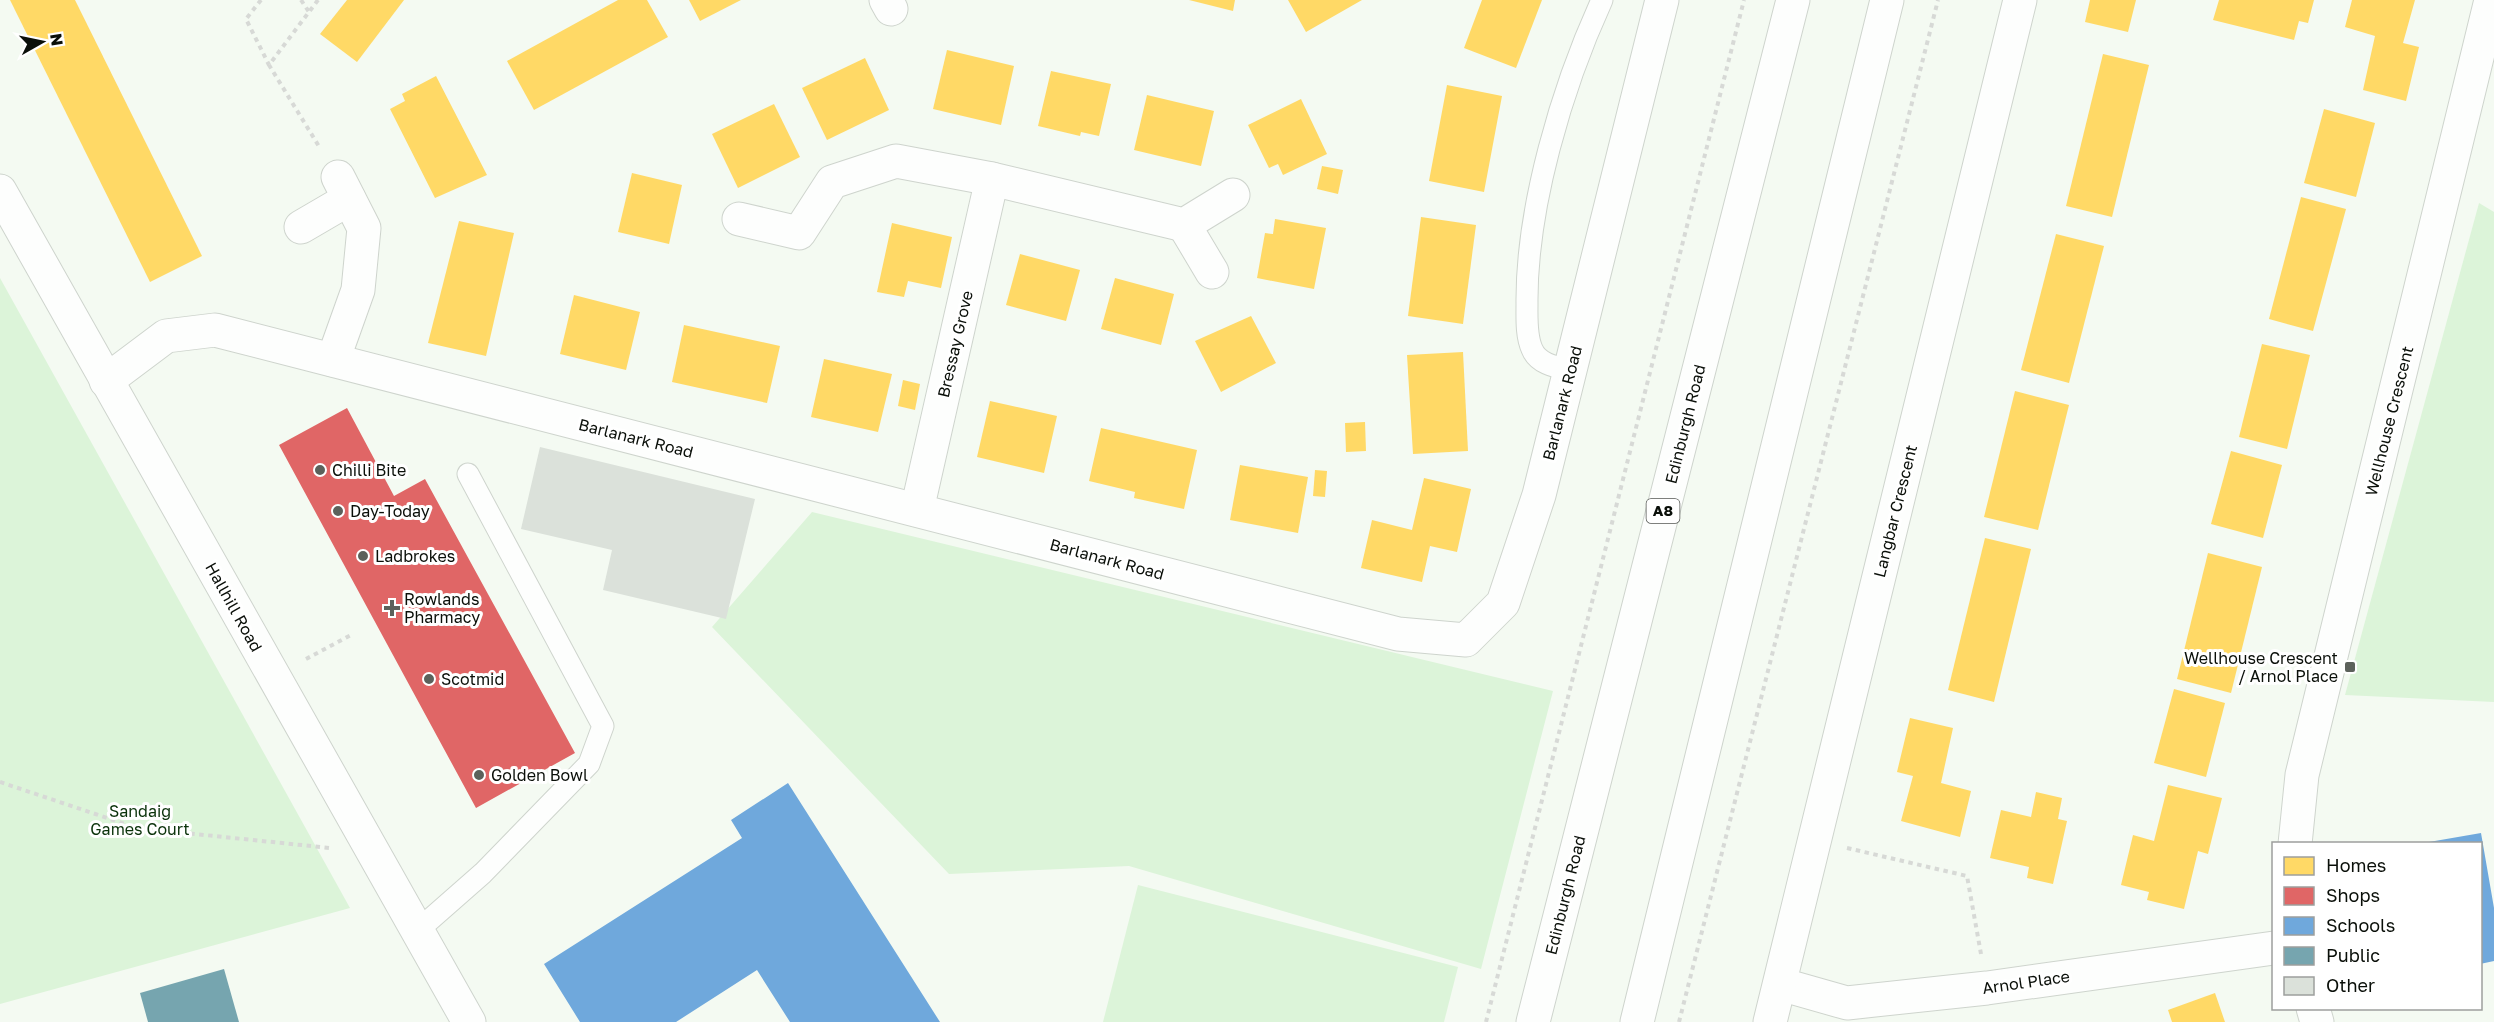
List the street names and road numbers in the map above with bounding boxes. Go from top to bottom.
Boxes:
street label: Bressay Grove [933,289,977,399]
street label: Barlanark Road [1538,344,1586,462]
street label: Wellhouse Crescent [2361,344,2417,498]
street label: Edinburgh Road [1661,362,1709,486]
street label: Barlanark Road [577,414,695,462]
street label: Langbar Crescent [1869,443,1921,579]
road number: A8 [1646,499,1680,523]
street label: Barlanark Road [1048,534,1166,584]
street label: Hallhill Road [201,559,267,655]
street label: Edinburgh Road [1541,833,1589,957]
street label: Arnol Place [1981,966,2071,998]

